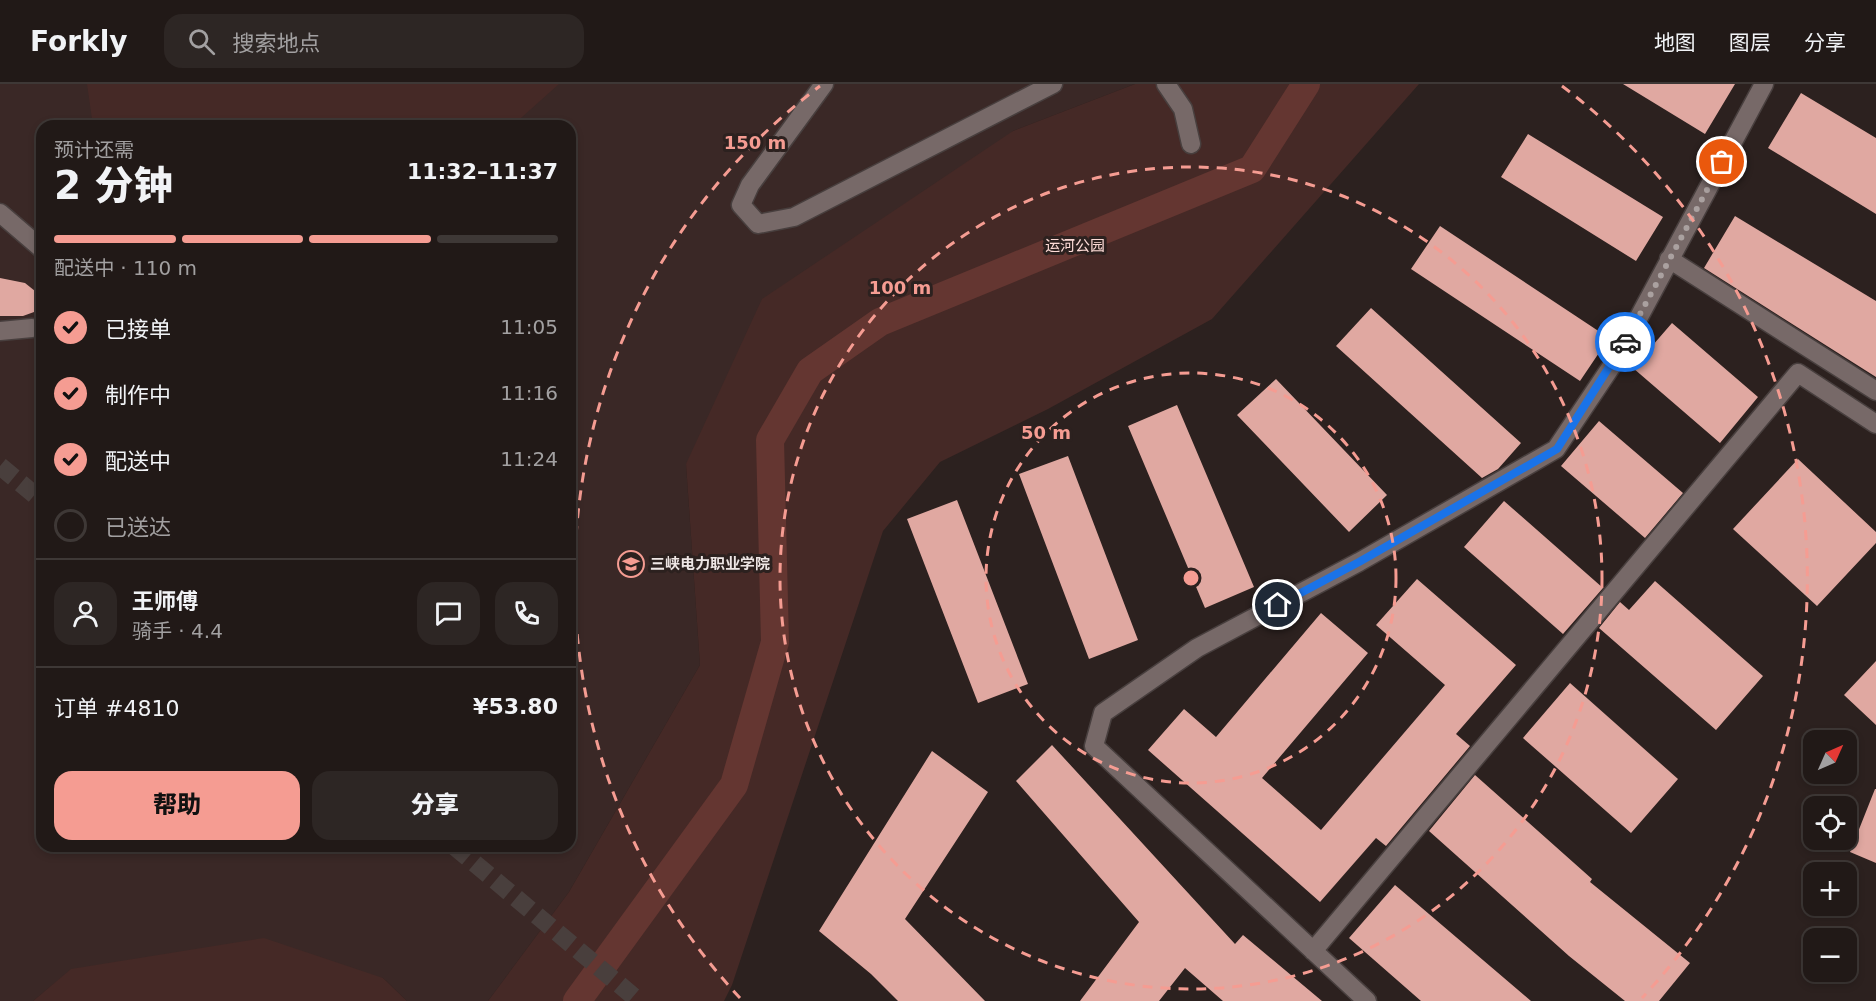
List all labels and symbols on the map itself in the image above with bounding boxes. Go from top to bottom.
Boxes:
text: 150 m [724,132,786,153]
pin [1696,136,1747,187]
park label: 运河公园 [1045,237,1105,255]
text: 100 m [869,277,931,298]
courier [1595,312,1655,372]
text: 50 m [1021,422,1071,443]
school or university icon: 三峡电力职业学院 [616,549,646,579]
place label: 三峡电力职业学院 [650,555,770,573]
centre of rings [1181,568,1201,588]
pin [1252,579,1303,630]
north arrow [1803,730,1857,784]

